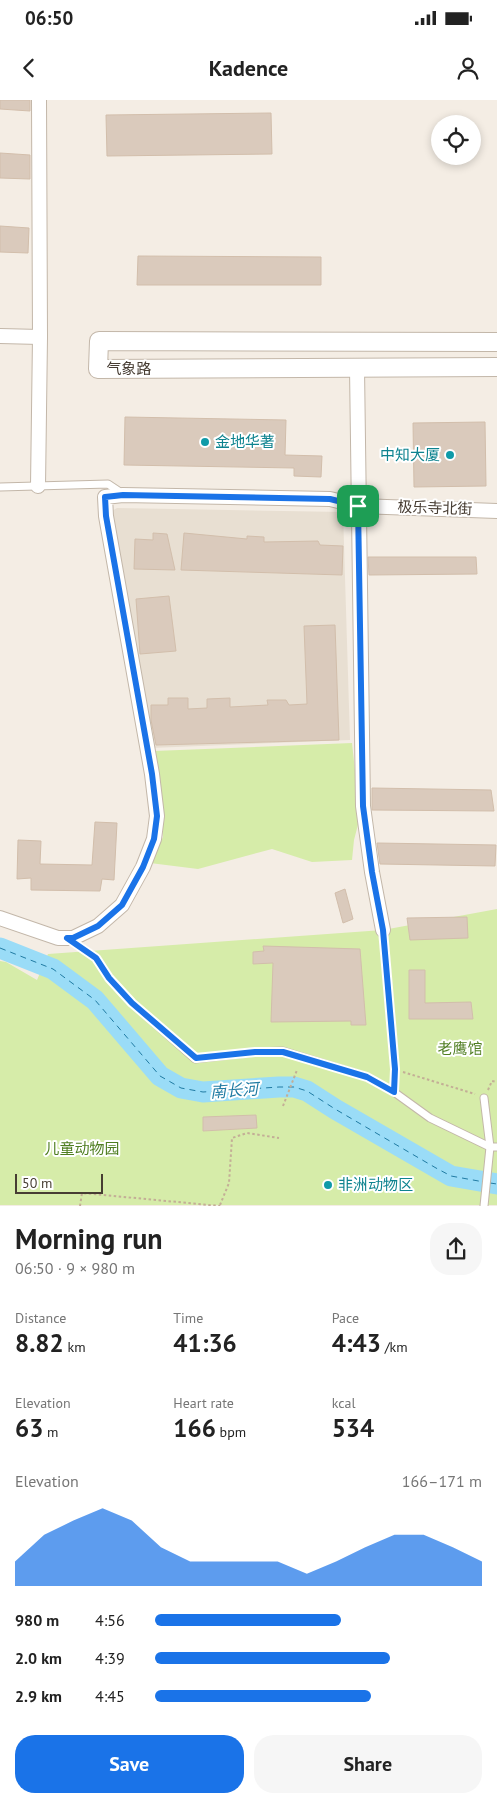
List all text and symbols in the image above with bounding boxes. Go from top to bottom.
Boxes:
text: 06:50 [25,6,73,30]
icon: back [15,54,43,82]
text: Kadence [209,54,288,82]
icon: person [454,54,482,82]
map controls [431,115,481,165]
button: locate [431,115,481,165]
street label: 气象路 [106,359,152,378]
place label: 金地华著 [215,432,275,451]
marker: 金地华著 [199,436,211,448]
place label: 中知大厦 [380,445,440,464]
marker: 中知大厦 [444,449,456,461]
pin [337,485,379,527]
icon: arrive [344,492,372,520]
street label: 极乐寺北街 [397,497,473,518]
park label: 老鹰馆 [437,1039,483,1058]
water label: 南长河 [209,1078,262,1102]
park label: 儿童动物园 [44,1139,120,1158]
scale bar [15,1170,102,1194]
text: 50 m [22,1174,52,1192]
place label: 非洲动物区 [338,1175,413,1194]
marker: 非洲动物区 [322,1179,334,1191]
text: Morning run [15,1220,163,1257]
button: share [430,1223,482,1275]
text: 06:50 · 9 × 980 m [15,1258,135,1278]
text: Distance [15,1309,66,1327]
text: Time [173,1309,203,1327]
text: Pace [332,1309,359,1327]
text: 8.82 [15,1327,64,1359]
text: 41:36 [173,1327,237,1359]
text: 4:43 [332,1327,381,1359]
text: km [64,1338,86,1356]
text: /km [381,1338,408,1356]
text: Elevation [15,1394,71,1412]
text: Heart rate [173,1394,234,1412]
text: kcal [332,1394,356,1412]
text: 63 [15,1412,43,1444]
text: 166 [173,1412,216,1444]
text: 534 [332,1412,374,1444]
text: m [43,1423,58,1441]
text: bpm [216,1423,246,1441]
text: Elevation [15,1471,79,1491]
text: 166–171 m [402,1471,482,1491]
text: 980 m [15,1610,59,1630]
text: 4:56 [95,1610,125,1630]
text: 2.0 km [15,1648,62,1668]
text: 4:39 [95,1648,125,1668]
text: 2.9 km [15,1686,62,1706]
text: 4:45 [95,1686,125,1706]
button: Save [15,1735,244,1793]
button: Share [254,1735,482,1793]

